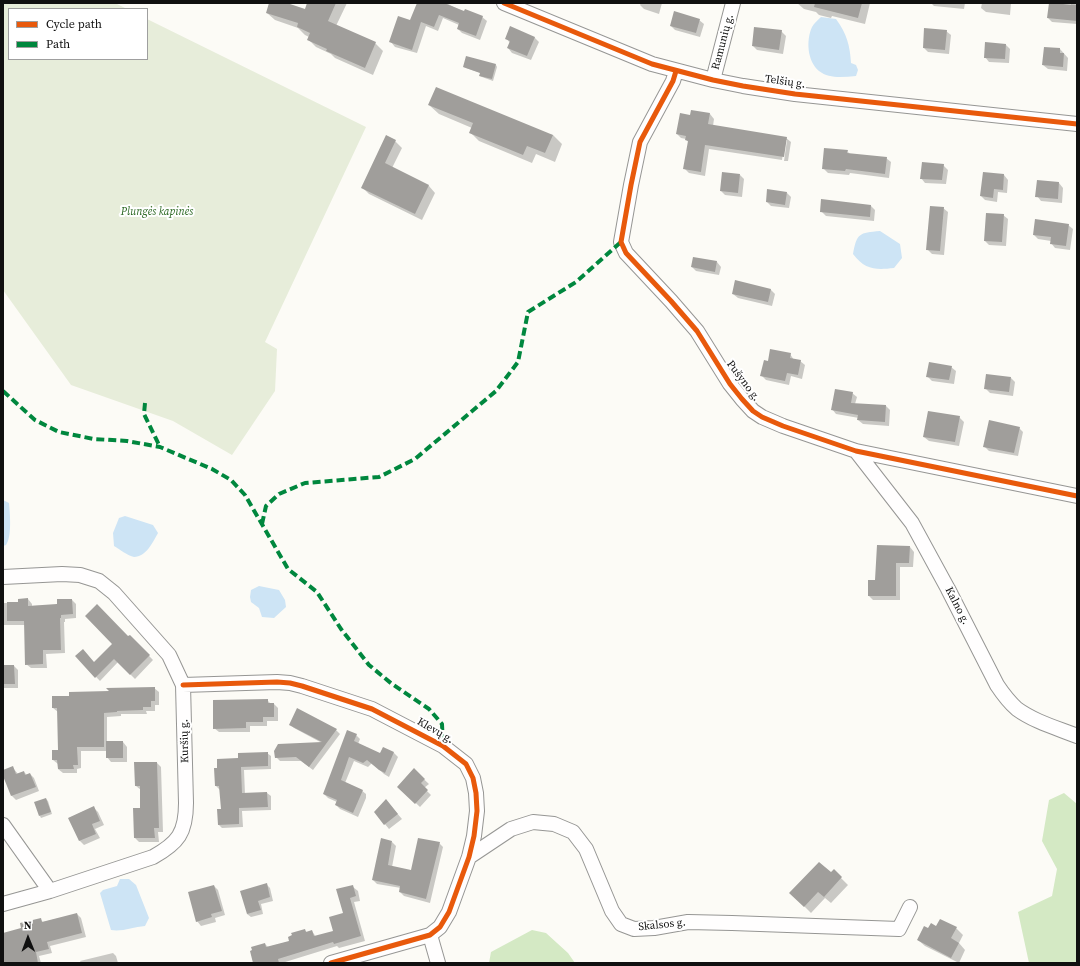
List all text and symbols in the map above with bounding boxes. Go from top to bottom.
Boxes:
legend [8,8,148,60]
street label: Ramunių g. [709,13,737,71]
text: Cycle path [46,16,102,32]
text: Path [46,36,70,52]
street label: Telšių g. [764,73,806,91]
park label: Plungės kapinės [121,205,193,219]
street label: Pušyno g. [723,358,763,404]
street label: Kalno g. [942,585,972,627]
street label: Klevų g. [415,715,455,747]
street label: Kuršių g. [178,719,192,763]
street label: Skalsos g. [638,916,686,934]
north arrow [8,918,48,958]
text: N [24,918,32,933]

